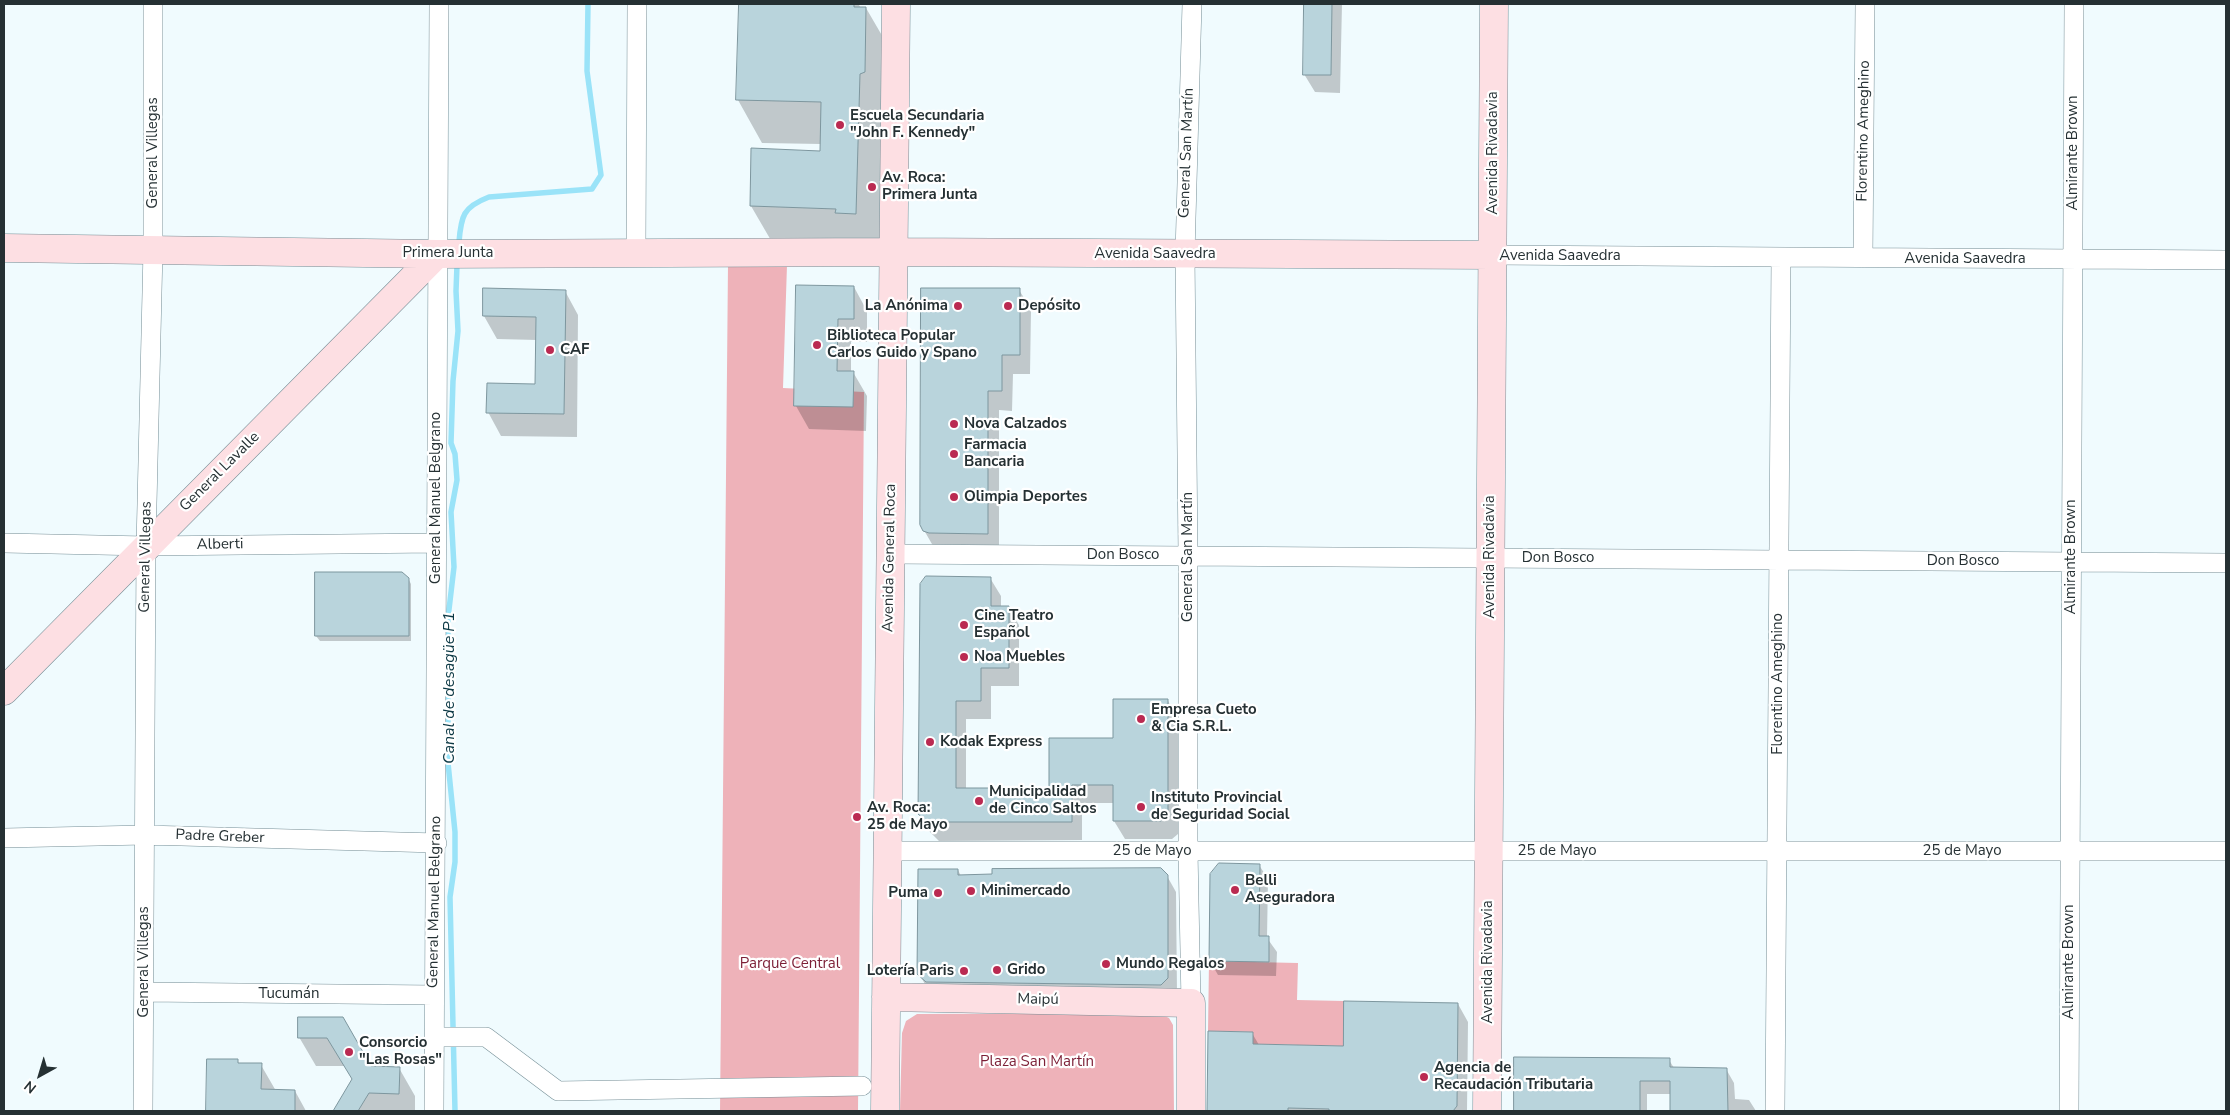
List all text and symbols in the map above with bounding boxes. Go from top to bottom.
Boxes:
street label: Florentino Ameghino [1854,60,1874,202]
street label: General San Martín [1176,88,1198,218]
street label: Avenida Rivadavia [1484,91,1502,215]
street label: Almirante Brown [2064,95,2082,211]
street label: General Villegas [144,97,162,209]
place label: Escuela Secundaria "John F. Kennedy" [850,107,984,142]
marker: Escuela Secundaria "John F. Kennedy" [834,119,846,131]
place label: Av. Roca: Primera Junta [882,169,977,204]
marker: Av. Roca: Primera Junta [866,181,878,193]
street label: Primera Junta [402,244,494,262]
street label: Avenida Saavedra [1094,245,1216,263]
street label: Avenida Saavedra [1499,247,1621,265]
street label: Avenida Saavedra [1904,250,2026,268]
place label: La Anónima [865,297,948,315]
place label: Depósito [1018,297,1081,315]
marker: La Anónima [952,300,964,312]
marker: Depósito [1002,300,1014,312]
place label: Biblioteca Popular Carlos Guido y Spano [827,327,977,362]
marker: Biblioteca Popular Carlos Guido y Spano [811,339,823,351]
place label: CAF [560,341,590,359]
marker: CAF [544,344,556,356]
street label: General Manuel Belgrano [427,412,445,584]
place label: Nova Calzados [964,415,1067,433]
marker: Nova Calzados [948,418,960,430]
street label: General Lavalle [176,428,264,516]
place label: Farmacia Bancaria [964,436,1027,471]
marker: Farmacia Bancaria [948,448,960,460]
street label: Avenida General Roca [880,484,900,632]
place label: Olimpia Deportes [964,488,1087,506]
marker: Olimpia Deportes [948,491,960,503]
street label: General San Martín [1179,492,1197,622]
street label: Avenida Rivadavia [1481,495,1499,619]
street label: Almirante Brown [2062,499,2080,615]
street label: General Villegas [136,501,156,613]
street label: Alberti [197,536,243,554]
street label: Don Bosco [1087,546,1159,564]
street label: Don Bosco [1522,549,1594,567]
street label: Don Bosco [1927,552,1999,570]
place label: Cine Teatro Español [974,607,1054,642]
water label: Canal de desagüe P1 [440,612,460,764]
street label: Florentino Ameghino [1769,613,1787,755]
marker: Cine Teatro Español [958,619,970,631]
place label: Noa Muebles [974,648,1065,666]
marker: Noa Muebles [958,651,970,663]
place label: Empresa Cueto & Cia S.R.L. [1151,701,1257,736]
marker: Empresa Cueto & Cia S.R.L. [1135,713,1147,725]
place label: Kodak Express [940,733,1042,751]
marker: Kodak Express [924,736,936,748]
place label: Municipalidad de Cinco Saltos [989,783,1096,818]
place label: Instituto Provincial de Seguridad Social [1151,789,1289,824]
marker: Municipalidad de Cinco Saltos [973,795,985,807]
place label: Av. Roca: 25 de Mayo [867,799,948,834]
marker: Instituto Provincial de Seguridad Social [1135,801,1147,813]
marker: Av. Roca: 25 de Mayo [851,811,863,823]
street label: General Manuel Belgrano [424,816,446,988]
street label: Padre Greber [175,826,265,848]
street label: 25 de Mayo [1112,842,1192,860]
street label: 25 de Mayo [1517,842,1597,860]
street label: 25 de Mayo [1922,842,2002,860]
place label: Belli Aseguradora [1245,872,1335,907]
place label: Minimercado [981,882,1070,900]
place label: Puma [888,884,928,902]
marker: Belli Aseguradora [1229,884,1241,896]
marker: Minimercado [965,885,977,897]
marker: Puma [932,887,944,899]
street label: Avenida Rivadavia [1479,900,1497,1024]
street label: Almirante Brown [2060,904,2078,1020]
street label: General Villegas [135,906,153,1018]
park label: Parque Central [740,955,840,973]
place label: Mundo Regalos [1116,955,1224,973]
marker: Mundo Regalos [1100,958,1112,970]
place label: Grido [1007,961,1045,979]
place label: Lotería Paris [867,962,954,980]
marker: Grido [991,964,1003,976]
marker: Lotería Paris [958,965,970,977]
street label: Tucumán [258,985,320,1003]
street label: Maipú [1017,991,1059,1009]
place label: Consorcio "Las Rosas" [359,1034,442,1069]
marker: Consorcio "Las Rosas" [343,1046,355,1058]
north arrow [15,1050,65,1100]
park label: Plaza San Martín [980,1053,1094,1071]
place label: Agencia de Recaudación Tributaria [1434,1059,1593,1094]
marker: Agencia de Recaudación Tributaria [1418,1071,1430,1083]
text: N [20,1076,40,1098]

